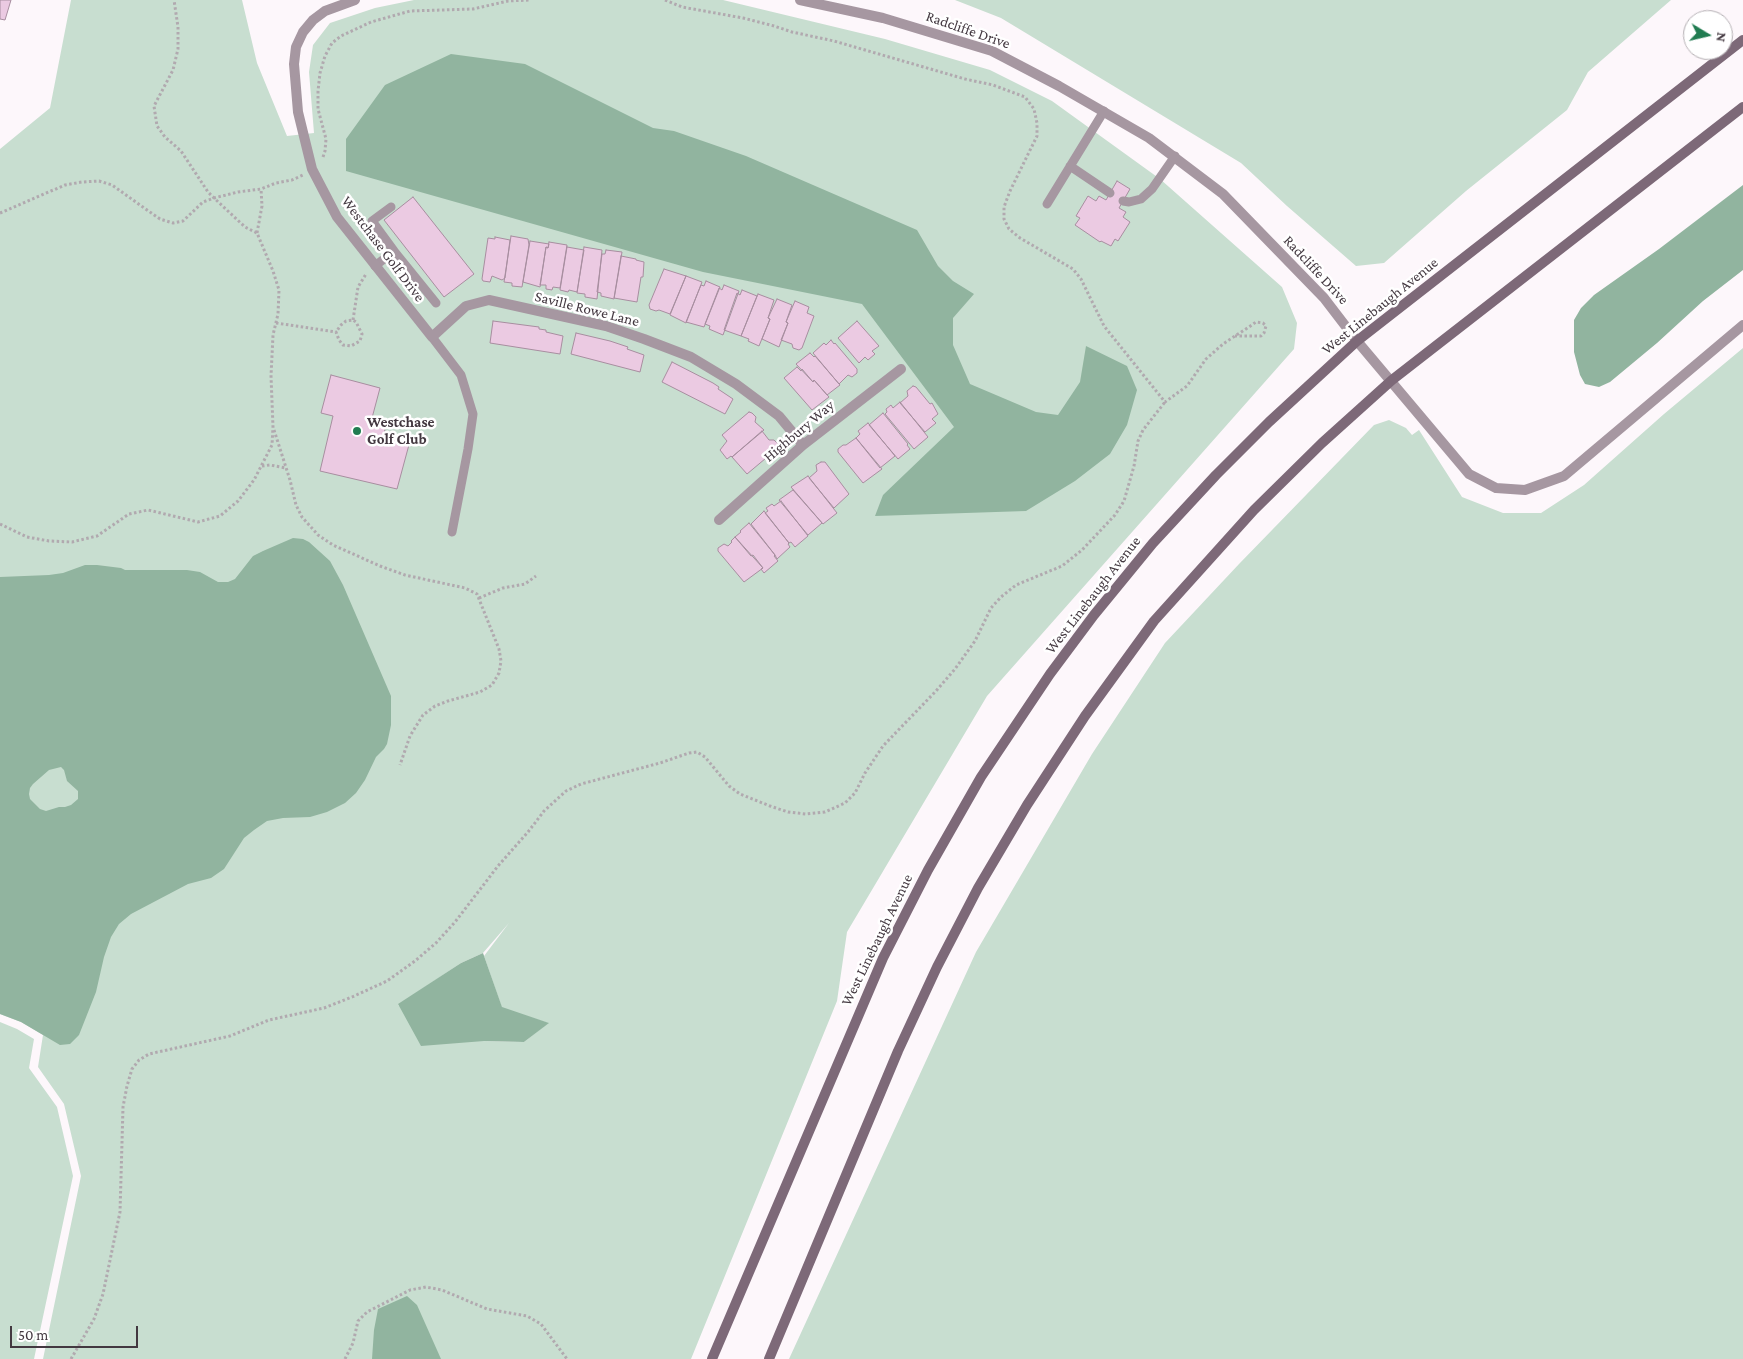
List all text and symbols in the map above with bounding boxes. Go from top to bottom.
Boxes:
street label: Radcliffe Drive [924,7,1012,53]
north arrow [1683,10,1733,60]
text: N [1713,31,1730,43]
street label: Westchase Golf Drive [337,193,429,305]
street label: Radcliffe Drive [1279,232,1353,308]
street label: West Linebaugh Avenue [1318,254,1442,358]
street label: Saville Rowe Lane [533,287,641,331]
street label: Highbury Way [760,396,838,466]
place label: Westchase Golf Club [367,413,434,448]
marker: Westchase Golf Club [351,425,363,437]
street label: West Linebaugh Avenue [1041,533,1145,657]
street label: West Linebaugh Avenue [837,871,917,1009]
scale bar [12,1316,140,1348]
text: 50 m [18,1327,48,1343]

